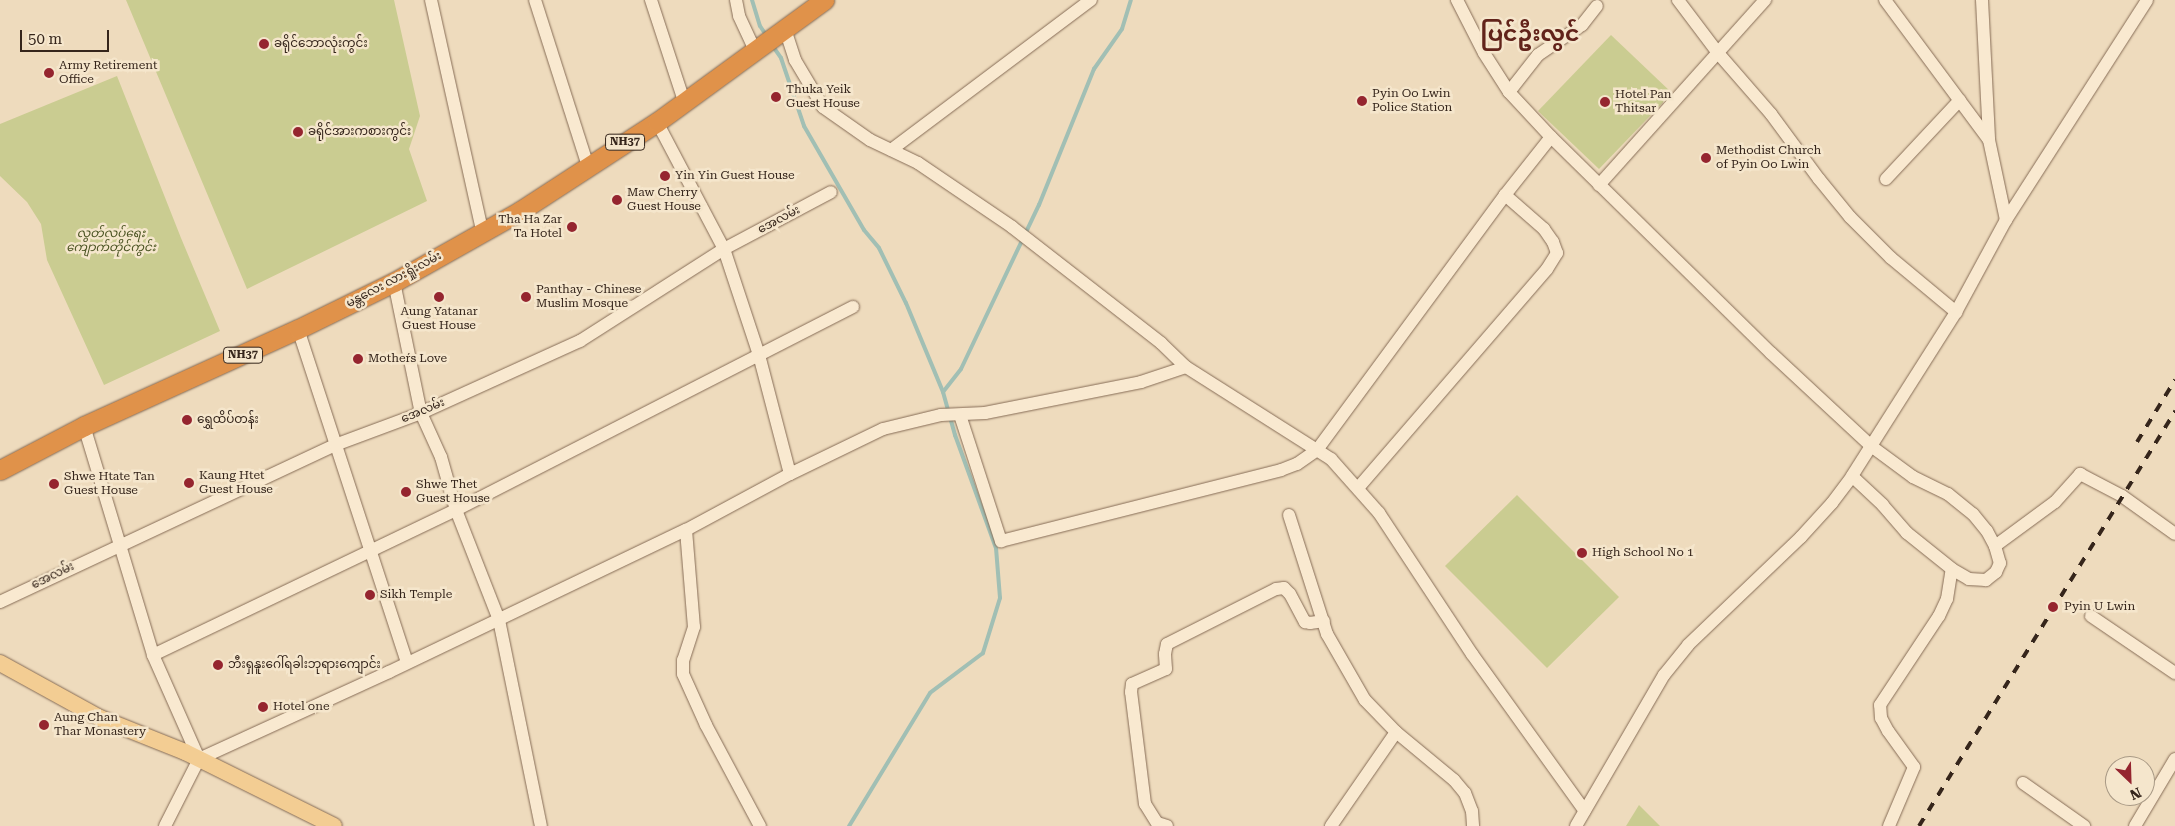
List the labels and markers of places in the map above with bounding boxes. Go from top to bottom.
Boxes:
place label: ခရိုင်ဘောလုံးကွင်း [274,37,368,51]
marker: ခရိုင်ဘောလုံးကွင်း [258,38,270,50]
place label: Army Retirement Office [59,59,157,87]
marker: Army Retirement Office [43,67,55,79]
place label: Thuka Yeik Guest House [786,83,860,111]
place label: Pyin Oo Lwin Police Station [1372,87,1452,115]
place label: Hotel Pan Thitsar [1615,88,1671,116]
marker: Thuka Yeik Guest House [770,91,782,103]
marker: Pyin Oo Lwin Police Station [1356,95,1368,107]
marker: Hotel Pan Thitsar [1599,96,1611,108]
place label: ခရိုင်အားကစားကွင်း [308,125,411,139]
marker: ခရိုင်အားကစားကွင်း [292,126,304,138]
place label: Methodist Church of Pyin Oo Lwin [1716,144,1821,172]
marker: Methodist Church of Pyin Oo Lwin [1700,152,1712,164]
place label: Yin Yin Guest House [675,169,794,183]
marker: Yin Yin Guest House [659,170,671,182]
place label: Maw Cherry Guest House [627,186,701,214]
marker: Maw Cherry Guest House [611,194,623,206]
place label: Tha Ha Zar Ta Hotel [498,213,562,241]
marker: Tha Ha Zar Ta Hotel [566,221,578,233]
place label: Panthay - Chinese Muslim Mosque [536,283,641,311]
marker: Aung Yatanar Guest House [433,291,445,303]
marker: Panthay - Chinese Muslim Mosque [520,291,532,303]
place label: Aung Yatanar Guest House [400,305,478,333]
place label: Mother´s Love [368,352,447,366]
marker: Mother´s Love [352,353,364,365]
place label: ရွှေထိပ်တန်း [197,413,259,427]
marker: ရွှေထိပ်တန်း [181,414,193,426]
place label: Kaung Htet Guest House [199,469,273,497]
place label: Shwe Htate Tan Guest House [64,470,155,498]
marker: Kaung Htet Guest House [183,477,195,489]
marker: Shwe Htate Tan Guest House [48,478,60,490]
place label: Shwe Thet Guest House [416,478,490,506]
marker: Shwe Thet Guest House [400,486,412,498]
place label: High School No 1 [1592,546,1694,560]
marker: High School No 1 [1576,547,1588,559]
place label: Sikh Temple [380,588,452,602]
marker: Sikh Temple [364,589,376,601]
marker: Pyin U Lwin [2046,600,2060,614]
place label: Pyin U Lwin [2064,600,2135,614]
place label: ဘီးရှနူးဂေါ်ရခါးဘုရားကျောင်း [228,658,381,672]
marker: ဘီးရှနူးဂေါ်ရခါးဘုရားကျောင်း [212,659,224,671]
place label: Hotel one [273,700,330,714]
marker: Hotel one [257,701,269,713]
place label: Aung Chan Thar Monastery [54,711,146,739]
marker: Aung Chan Thar Monastery [38,719,50,731]

